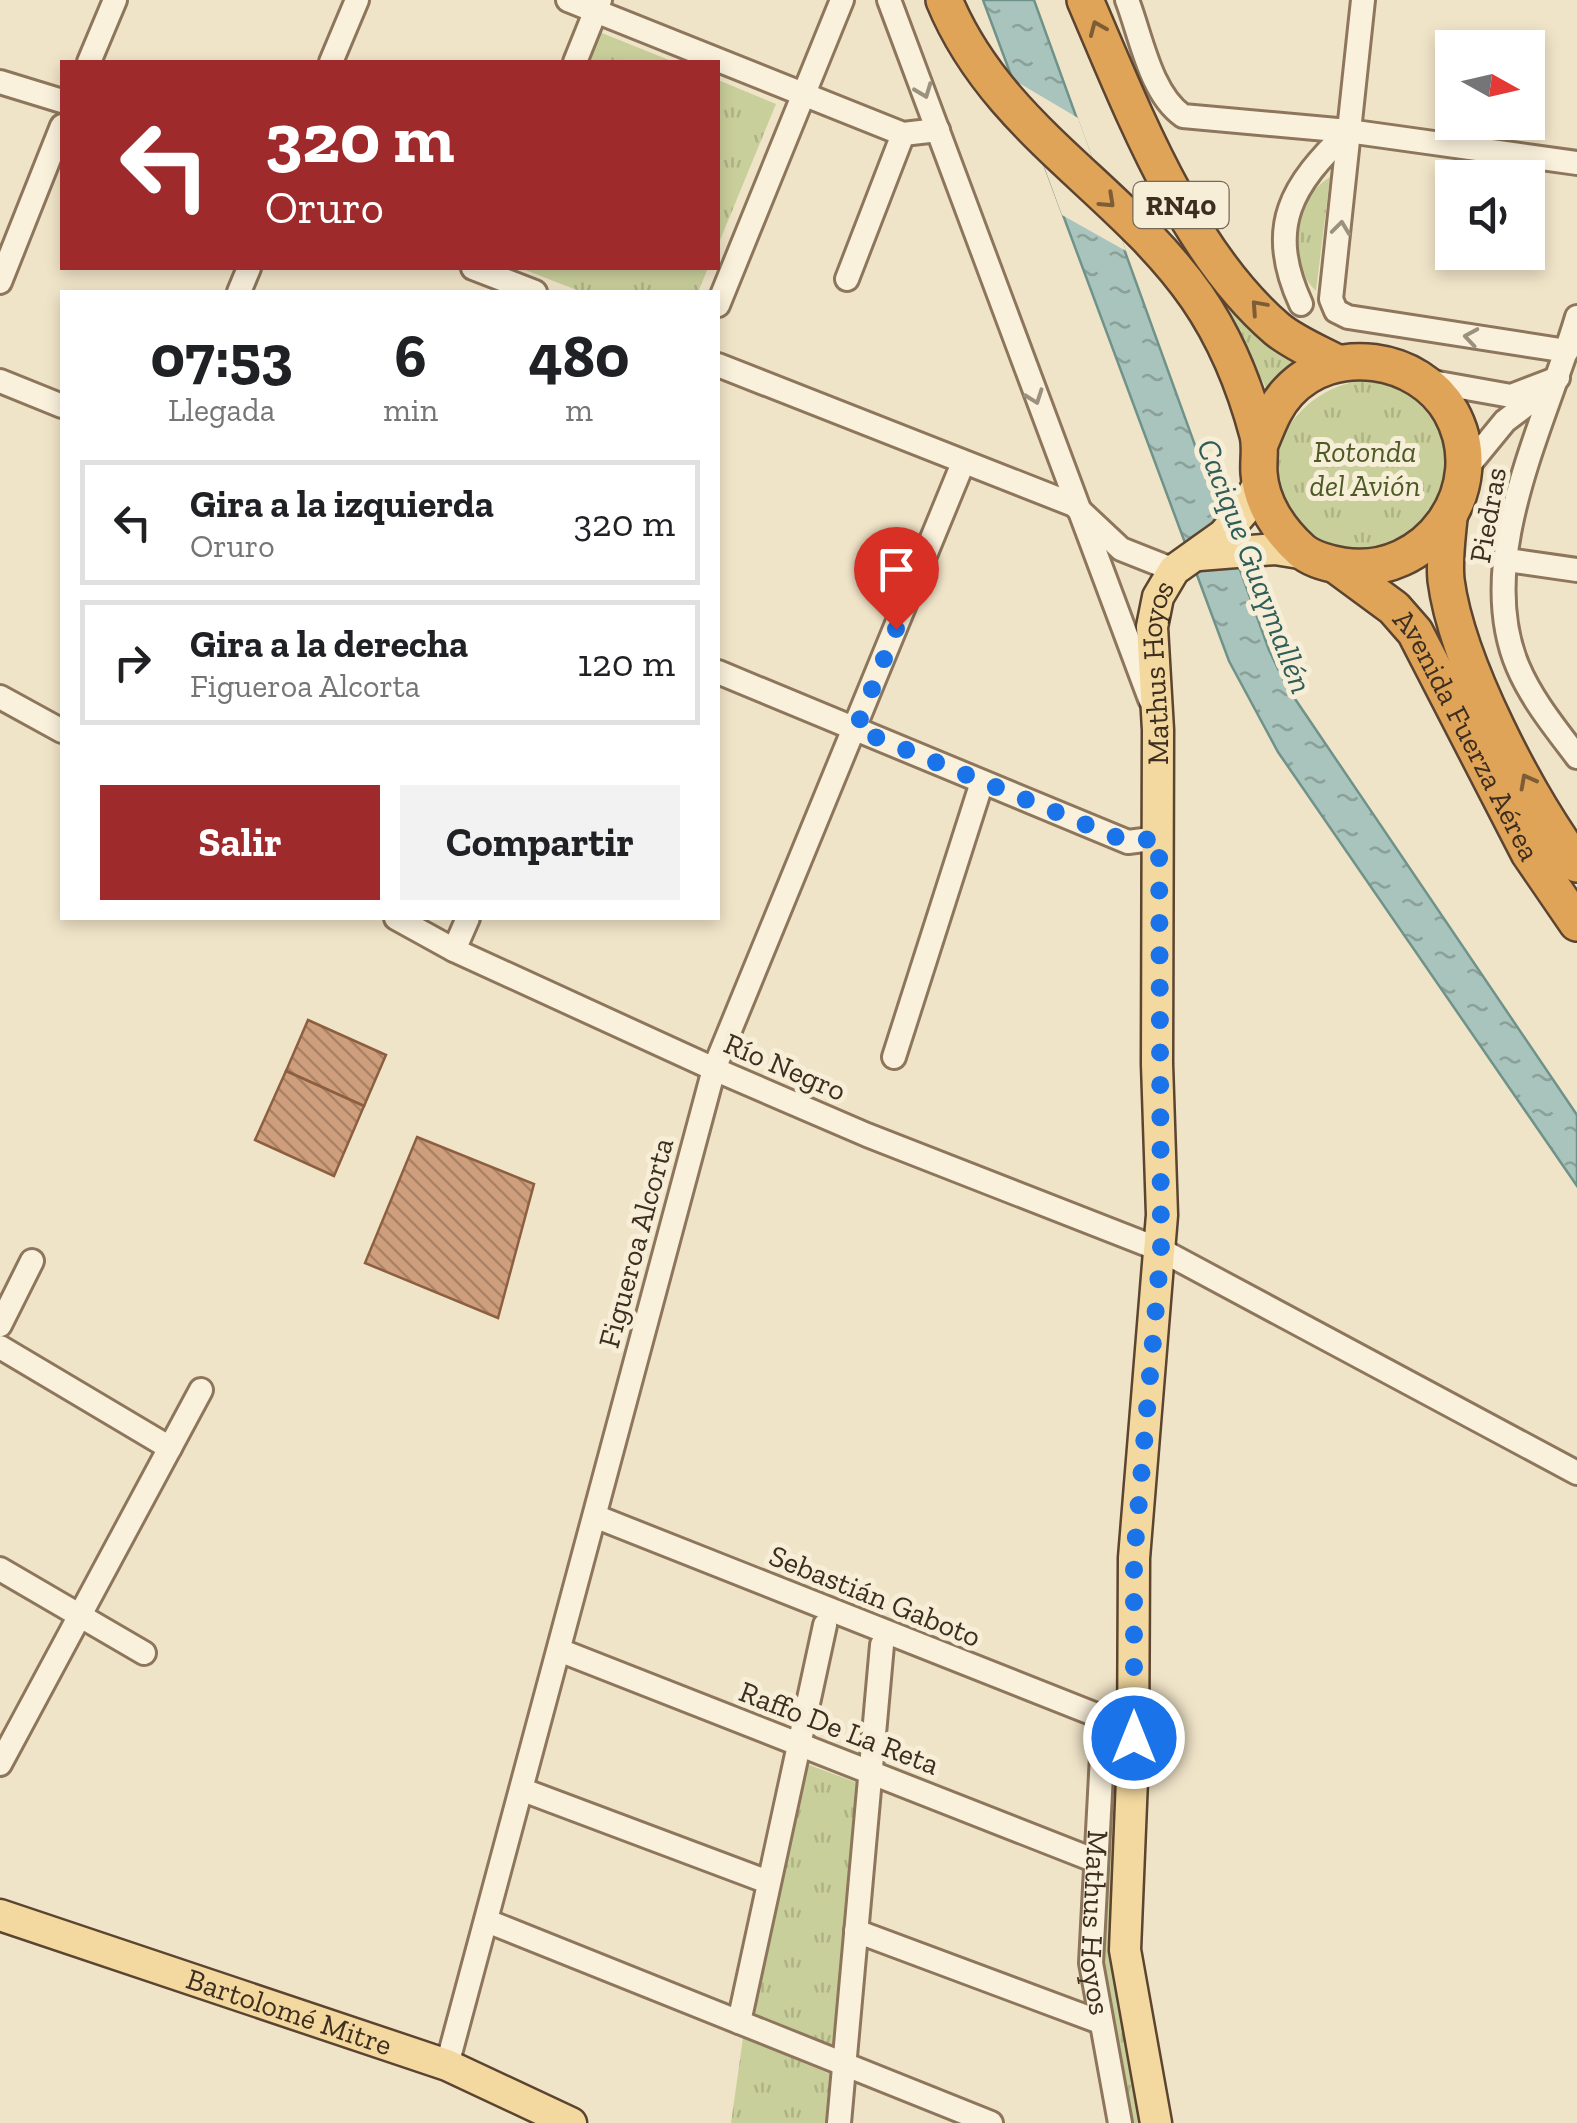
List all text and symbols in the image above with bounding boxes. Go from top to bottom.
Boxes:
one-way arrow [1089,20,1109,38]
north arrow [1435,30,1545,140]
map controls [1435,30,1545,270]
one-way arrow [912,82,932,99]
text: 320 m [265,96,455,180]
icon: left [100,100,230,230]
button: sound [1435,160,1545,270]
text: Oruro [265,181,384,235]
road number: RN40 [1134,182,1228,228]
one-way arrow [1096,189,1115,207]
one-way arrow [1329,219,1350,236]
one-way arrow [1252,301,1270,319]
text: 07:53 [150,320,293,392]
text: 6 [395,320,427,392]
text: 480 [529,320,630,392]
one-way arrow [1462,327,1479,348]
one-way arrow [1023,387,1044,404]
text: Llegada [168,391,275,429]
text: min [383,391,438,429]
text: m [565,391,593,429]
water label: Cacique Guaymallén [1189,434,1321,698]
park label: Rotonda del Avión [1310,434,1420,504]
street label: Piedras [1462,464,1514,566]
text: Gira a la izquierda [190,481,494,527]
icon: left [105,495,160,550]
text: 320 m [574,500,675,546]
text: Oruro [190,527,275,565]
pin [854,527,939,630]
icon: arrive [869,542,924,597]
street label: Mathus Hoyos [1134,573,1182,765]
street label: Avenida Fuerza Aérea [1385,602,1548,867]
text: Gira a la derecha [190,621,468,667]
icon: right [105,635,160,690]
text: 120 m [577,640,675,686]
text: Figueroa Alcorta [190,667,420,705]
one-way arrow [1520,773,1539,791]
button: Salir [100,785,380,900]
button: Compartir [400,785,680,900]
street label: Río Negro [719,1025,851,1109]
street label: Figueroa Alcorta [591,1134,681,1352]
street label: Sebastián Gaboto [764,1537,986,1655]
street label: Raffo De La Reta [734,1673,944,1783]
position arrow [1082,1686,1186,1790]
street label: Mathus Hoyos [1072,1829,1118,2018]
street label: Bartolomé Mitre [182,1961,397,2063]

